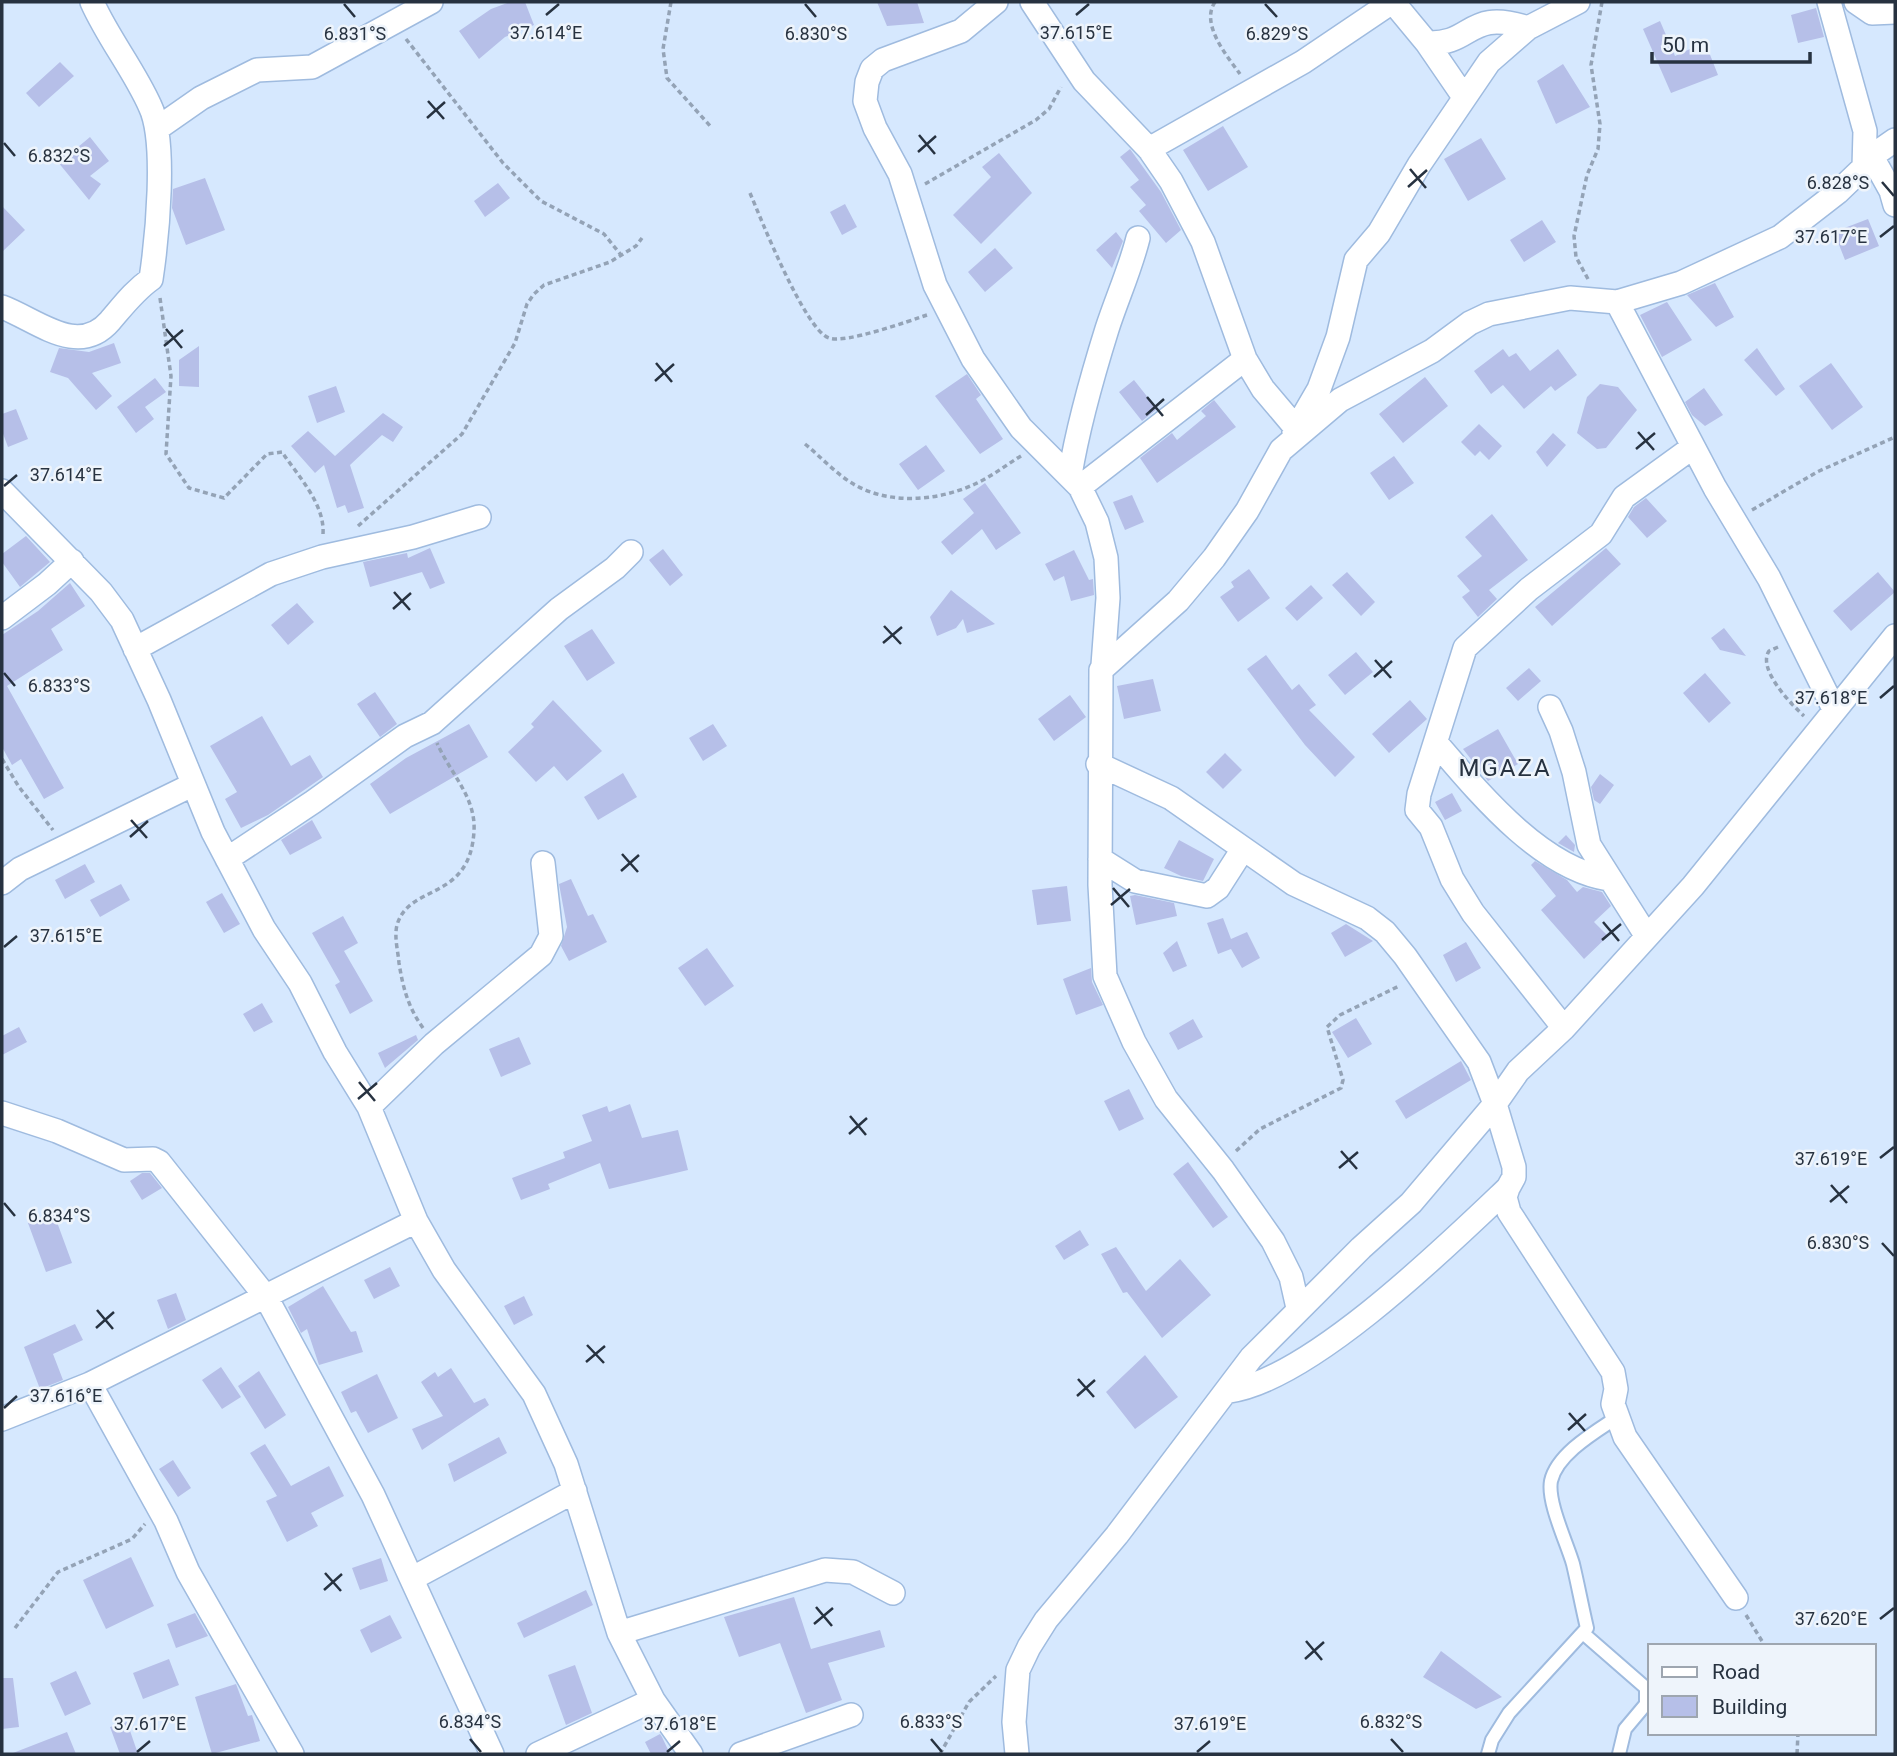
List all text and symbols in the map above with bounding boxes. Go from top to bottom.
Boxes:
scale bar [1652,21,1810,65]
text: 37.614°E [510,22,582,43]
text: 37.615°E [1040,22,1112,43]
text: 6.831°S [324,23,387,44]
text: 6.830°S [785,23,848,44]
text: 6.829°S [1246,23,1309,44]
text: 50 m [1662,33,1709,57]
text: 6.832°S [28,145,91,166]
text: 6.828°S [1807,172,1870,193]
text: 37.617°E [1795,226,1867,247]
text: 37.614°E [30,464,102,485]
text: 6.833°S [28,675,91,696]
text: 37.618°E [1795,687,1867,708]
district label: MGAZA [1458,754,1552,782]
text: 37.615°E [30,925,102,946]
text: 37.619°E [1795,1148,1867,1169]
text: 6.834°S [28,1205,91,1226]
text: 6.830°S [1807,1232,1870,1253]
text: 37.616°E [30,1385,102,1406]
text: 37.620°E [1795,1608,1867,1629]
legend [1648,1644,1876,1735]
text: Road [1712,1660,1760,1684]
text: Building [1712,1695,1787,1719]
text: 6.834°S [439,1711,502,1732]
text: 6.833°S [900,1711,963,1732]
text: 6.832°S [1360,1711,1423,1732]
text: 37.617°E [114,1713,186,1734]
text: 37.618°E [644,1713,716,1734]
text: 37.619°E [1174,1713,1246,1734]

